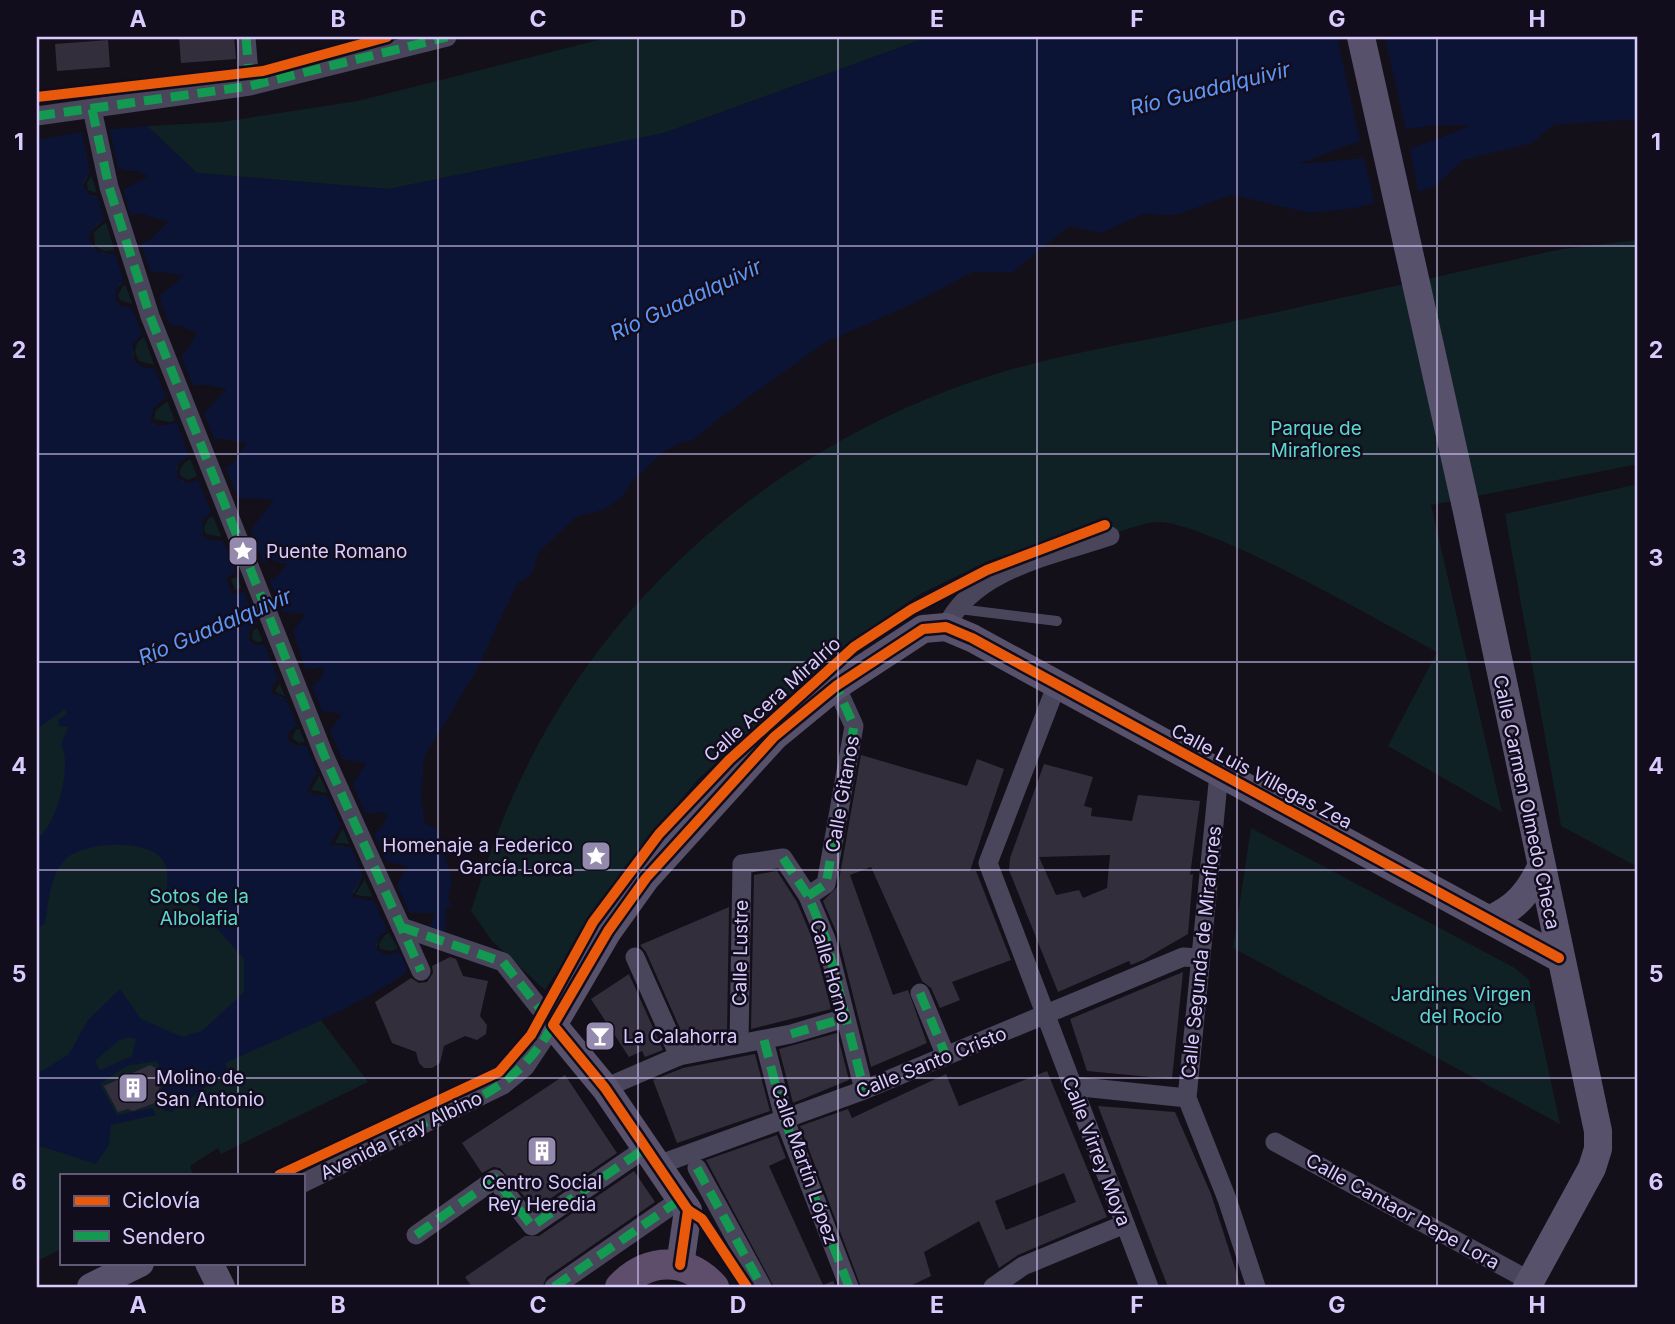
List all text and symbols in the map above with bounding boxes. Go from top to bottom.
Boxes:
text: A [129,5,147,33]
text: B [330,5,346,33]
text: C [529,5,547,33]
text: D [730,5,746,33]
text: E [930,5,944,33]
text: F [1130,5,1144,33]
text: G [1328,5,1346,33]
text: H [1528,5,1546,33]
water label: Río Guadalquivir [1127,56,1294,121]
text: 1 [14,128,24,156]
text: 1 [1651,128,1661,156]
water label: Río Guadalquivir [606,253,766,346]
text: 2 [12,336,26,364]
text: 2 [1649,336,1663,364]
park label: Parque de Miraflores [1270,417,1362,462]
place icon: Puente Romano [226,534,260,568]
place label: Puente Romano [266,540,407,563]
text: 3 [12,544,26,572]
text: 3 [1649,544,1663,572]
water label: Río Guadalquivir [134,583,296,670]
street label: Calle Acera Miralrío [699,632,845,767]
street label: Calle Carmen Olmedo Checa [1488,673,1565,931]
street label: Calle Luis Villegas Zea [1167,719,1356,834]
street label: Calle Gitanos [821,734,864,854]
text: 4 [11,752,27,780]
text: 4 [1648,752,1664,780]
street label: Calle Segunda de Miraflores [1177,825,1226,1079]
place label: Homenaje a Federico García Lorca [382,834,573,879]
place icon: Homenaje a Federico García Lorca [579,839,613,873]
park label: Sotos de la Albolafia [149,885,249,930]
street label: Calle Lustre [728,900,753,1006]
street label: Calle Horno [805,917,856,1025]
text: 5 [12,960,26,988]
text: 5 [1649,960,1663,988]
park label: Jardines Virgen del Rocío [1391,983,1531,1028]
bar icon: La Calahorra [583,1019,617,1053]
street label: Calle Santo Cristo [853,1022,1010,1103]
place label: La Calahorra [623,1025,737,1048]
place label: Molino de San Antonio [156,1066,264,1111]
building icon: Molino de San Antonio [116,1071,150,1105]
street label: Calle Virrey Moya [1057,1073,1136,1229]
street label: Calle Martín López [766,1081,843,1247]
street label: Avenida Fray Albino [316,1086,486,1185]
building icon: Centro Social Rey Heredia [525,1134,559,1168]
street label: Calle Cantaor Pepe Lora [1302,1149,1504,1274]
text: 6 [12,1168,26,1196]
text: 6 [1649,1168,1663,1196]
place label: Centro Social Rey Heredia [482,1171,602,1216]
legend [60,1174,304,1264]
text: Ciclovía [122,1188,200,1213]
text: Sendero [122,1224,205,1249]
text: A [129,1291,147,1319]
text: B [330,1291,346,1319]
text: C [529,1291,547,1319]
text: D [730,1291,746,1319]
text: E [930,1291,944,1319]
text: F [1130,1291,1144,1319]
text: G [1328,1291,1346,1319]
text: H [1528,1291,1546,1319]

